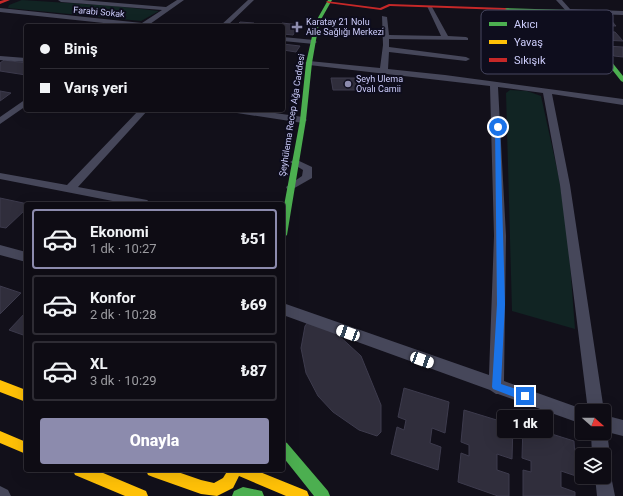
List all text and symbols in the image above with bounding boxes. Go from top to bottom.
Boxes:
street label: Farabi Sokak [73,5,126,19]
legend [481,10,613,74]
place label: Karatay 21 Nolu Aile Sağlığı Merkezi [306,17,384,37]
text: Akıcı [514,18,538,31]
marker: Karatay 21 Nolu Aile Sağlığı Merkezi [291,21,303,33]
text: Yavaş [514,36,543,49]
text: Biniş [64,40,98,58]
street label: Şeyhülema Recep Ağa Caddesi [277,53,307,177]
text: Sıkışık [514,54,546,67]
place label: Şeyh Ulema Ovalı Camii [356,74,403,94]
text: Varış yeri [64,79,128,97]
marker: Şeyh Ulema Ovalı Camii [343,79,353,89]
route start [489,118,507,136]
icon: car [42,221,78,257]
text: Ekonomi [90,223,149,241]
text: ₺51 [241,230,267,248]
text: 1 dk · 10:27 [90,241,157,256]
icon: car [42,287,78,323]
text: Konfor [90,289,136,307]
text: ₺69 [241,296,267,314]
text: 2 dk · 10:28 [90,307,157,322]
car [335,323,361,343]
car [409,350,435,370]
icon: car [42,353,78,389]
text: XL [90,355,108,373]
text: ₺87 [241,362,267,380]
text: 3 dk · 10:29 [90,373,157,388]
route end [516,387,534,405]
north arrow [575,404,611,440]
map controls [575,404,611,484]
callout: 1 dk [497,410,553,438]
text: 1 dk [512,416,538,431]
button: Onayla [40,418,269,464]
button: layers [575,448,611,484]

